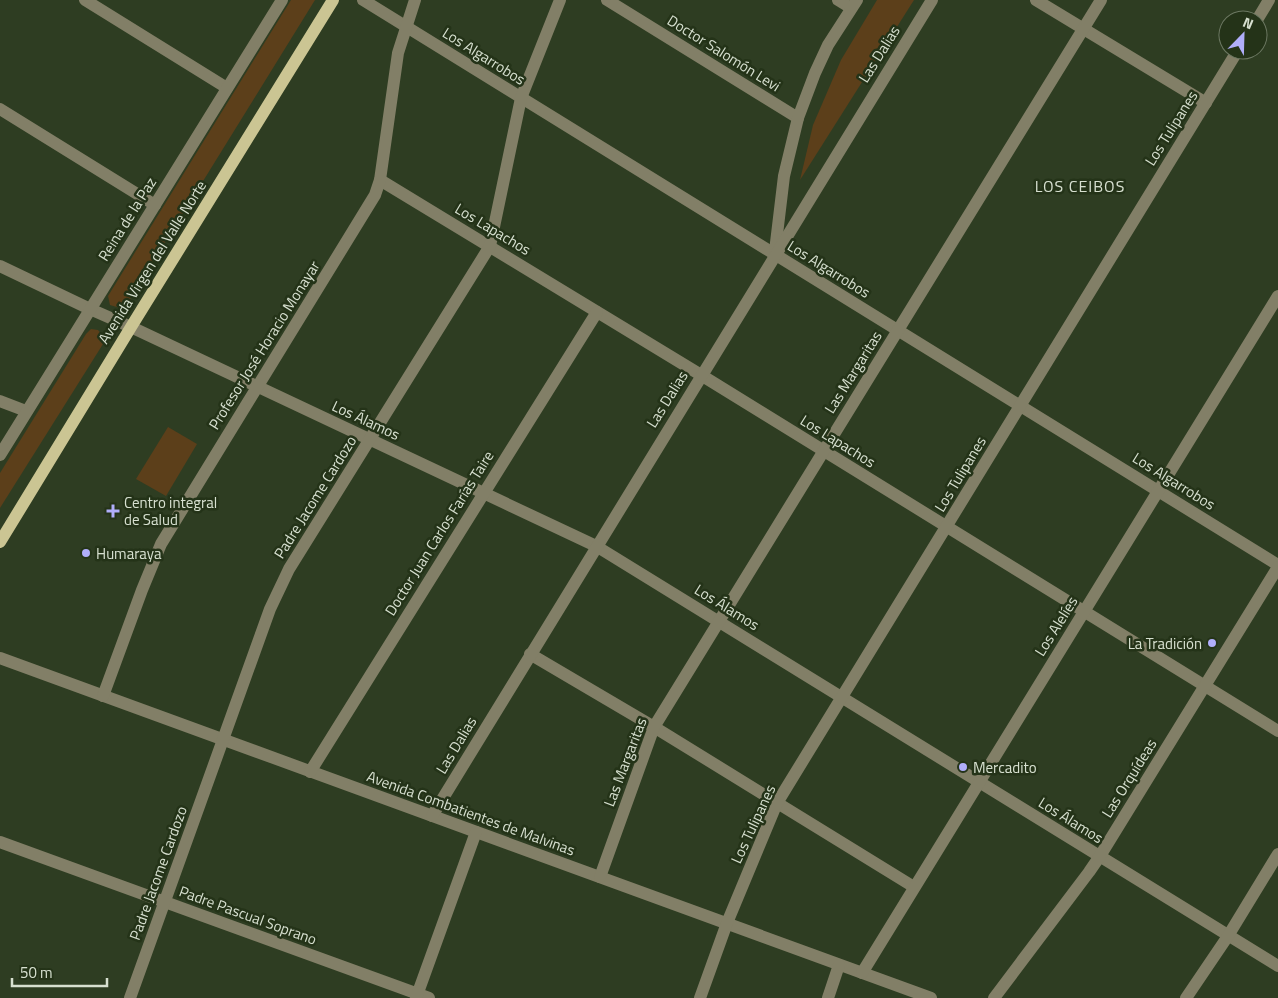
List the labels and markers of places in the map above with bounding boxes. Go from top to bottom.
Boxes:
place label: Centro integral de Salud [124,491,217,531]
marker: Centro integral de Salud [106,504,120,518]
place label: Humaraya [96,542,162,565]
marker: Humaraya [80,547,92,559]
place label: La Tradición [1128,632,1202,655]
marker: La Tradición [1206,637,1218,649]
place label: Mercadito [973,756,1037,779]
marker: Mercadito [957,761,969,773]

